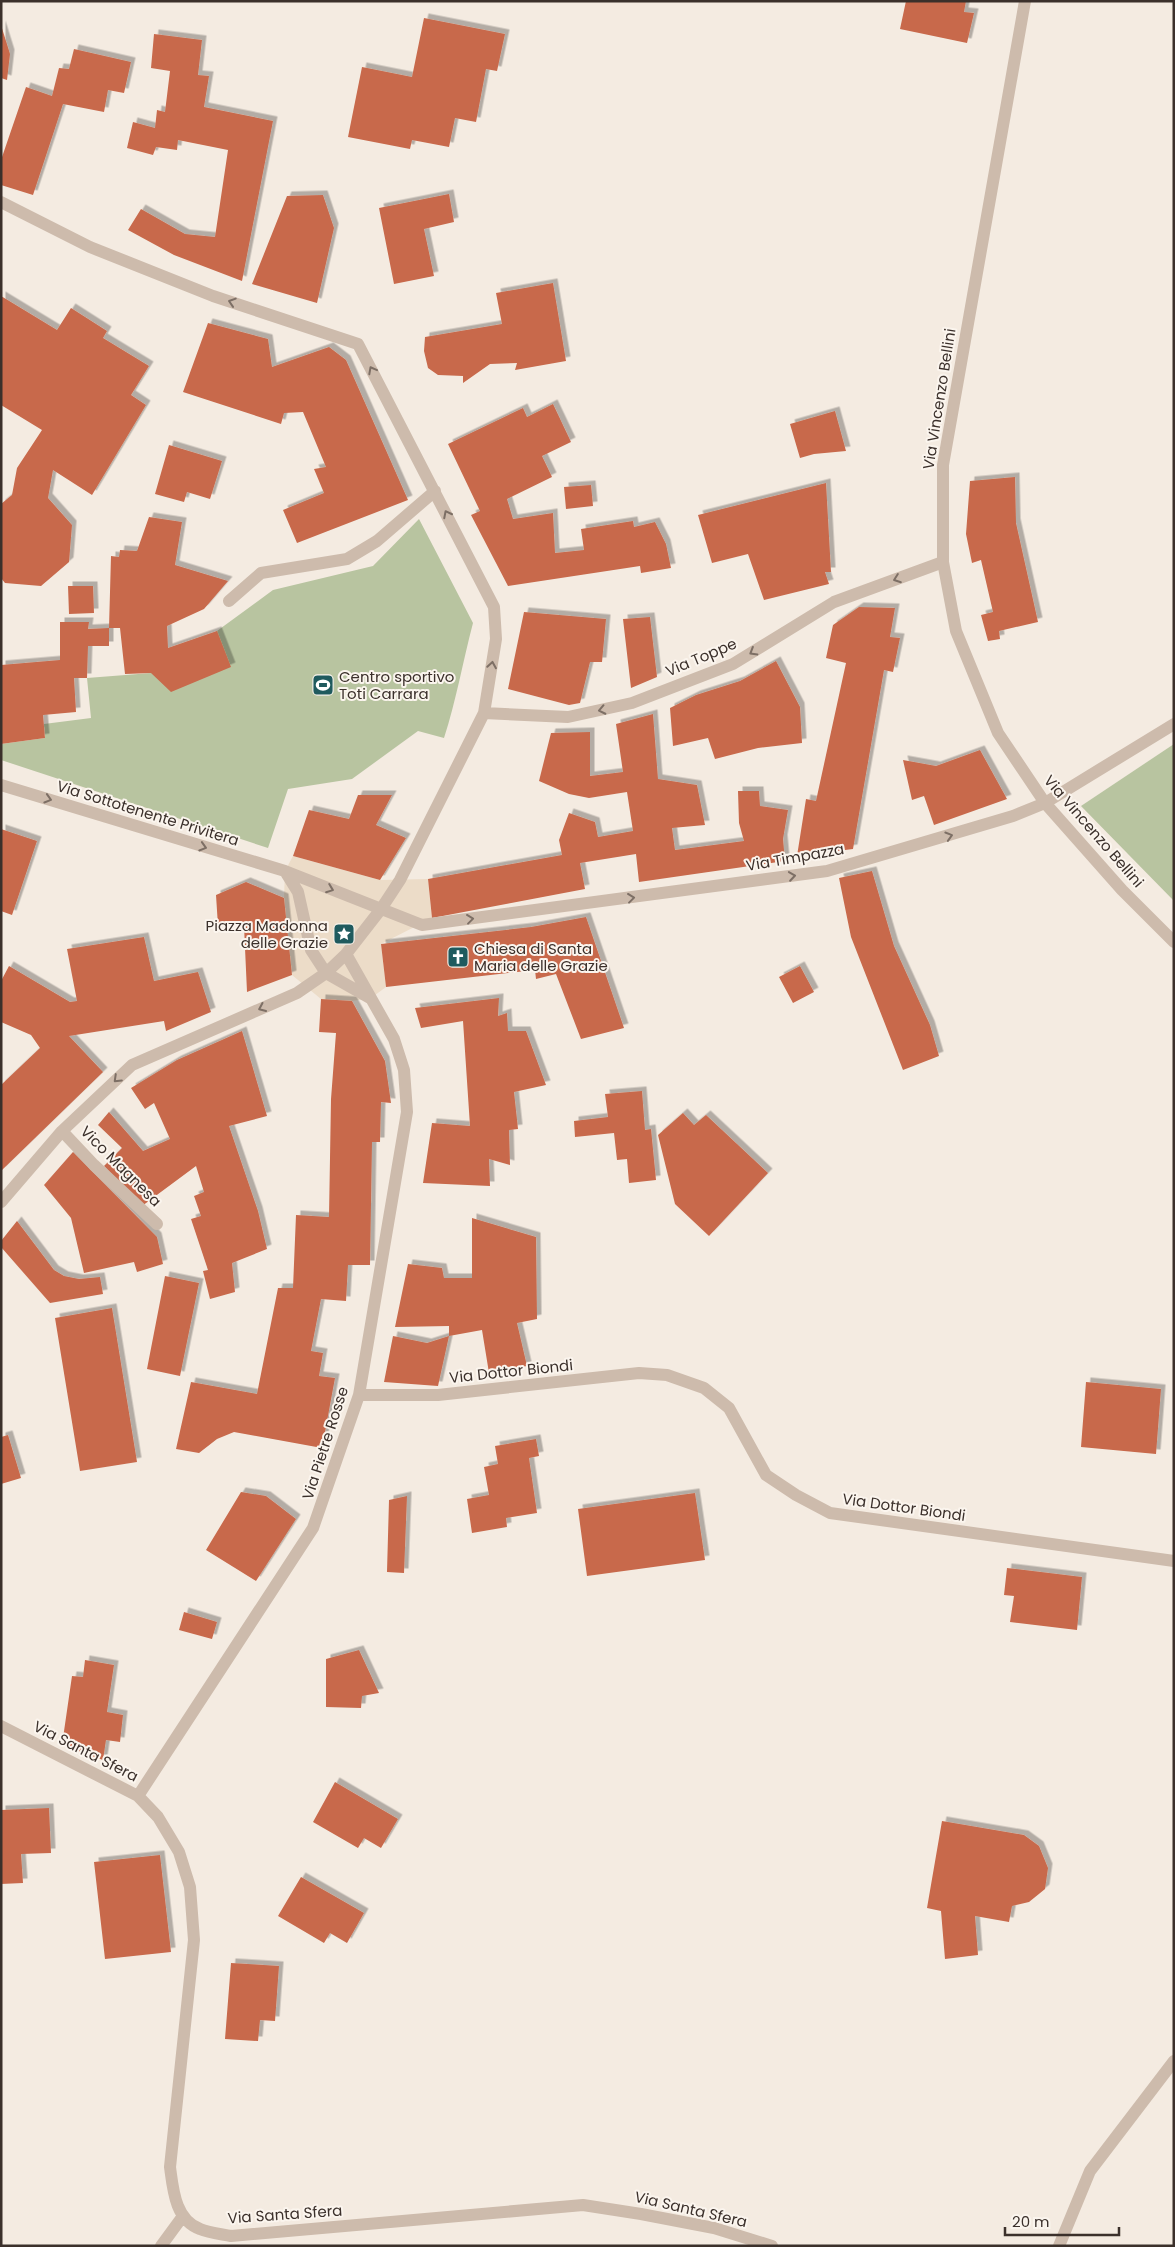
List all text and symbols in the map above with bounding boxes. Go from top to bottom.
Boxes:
one-way arrow [228,298,236,308]
street label: Via Vincenzo Bellini [917,327,961,471]
one-way arrow [368,366,378,375]
one-way arrow [443,510,453,519]
one-way arrow [893,573,902,583]
street label: Via Toppe [662,633,740,681]
one-way arrow [749,645,758,655]
one-way arrow [486,660,497,668]
place label: Centro sportivo Toti Carrara [339,666,454,704]
sports icon: Centro sportivo Toti Carrara [311,673,335,697]
one-way arrow [597,704,606,715]
street label: Via Vincenzo Bellini [1039,770,1149,892]
street label: Via Sottotenente Privitera [54,775,242,851]
one-way arrow [43,794,51,804]
one-way arrow [945,832,953,842]
street label: Via Timpazza [744,838,846,876]
one-way arrow [199,841,207,851]
one-way arrow [788,871,796,882]
one-way arrow [326,883,334,893]
one-way arrow [627,894,635,904]
one-way arrow [466,914,474,925]
place label: Piazza Madonna delle Grazie [206,915,328,953]
place icon: Piazza Madonna delle Grazie [332,922,356,946]
place label: Chiesa di Santa Maria delle Grazie [474,938,608,976]
church icon: Chiesa di Santa Maria delle Grazie [446,945,470,969]
one-way arrow [258,1001,267,1012]
one-way arrow [114,1073,123,1082]
street label: Vico Magnesa [76,1121,166,1211]
street label: Via Dottor Biondi [448,1354,574,1388]
street label: Via Pietre Rosse [297,1384,353,1502]
street label: Via Dottor Biondi [841,1488,967,1526]
street label: Via Santa Sfera [30,1716,142,1786]
street label: Via Santa Sfera [633,2186,749,2232]
street label: Via Santa Sfera [227,2200,343,2228]
scale bar [1005,2204,1119,2236]
text: 20 m [1012,2211,1050,2232]

